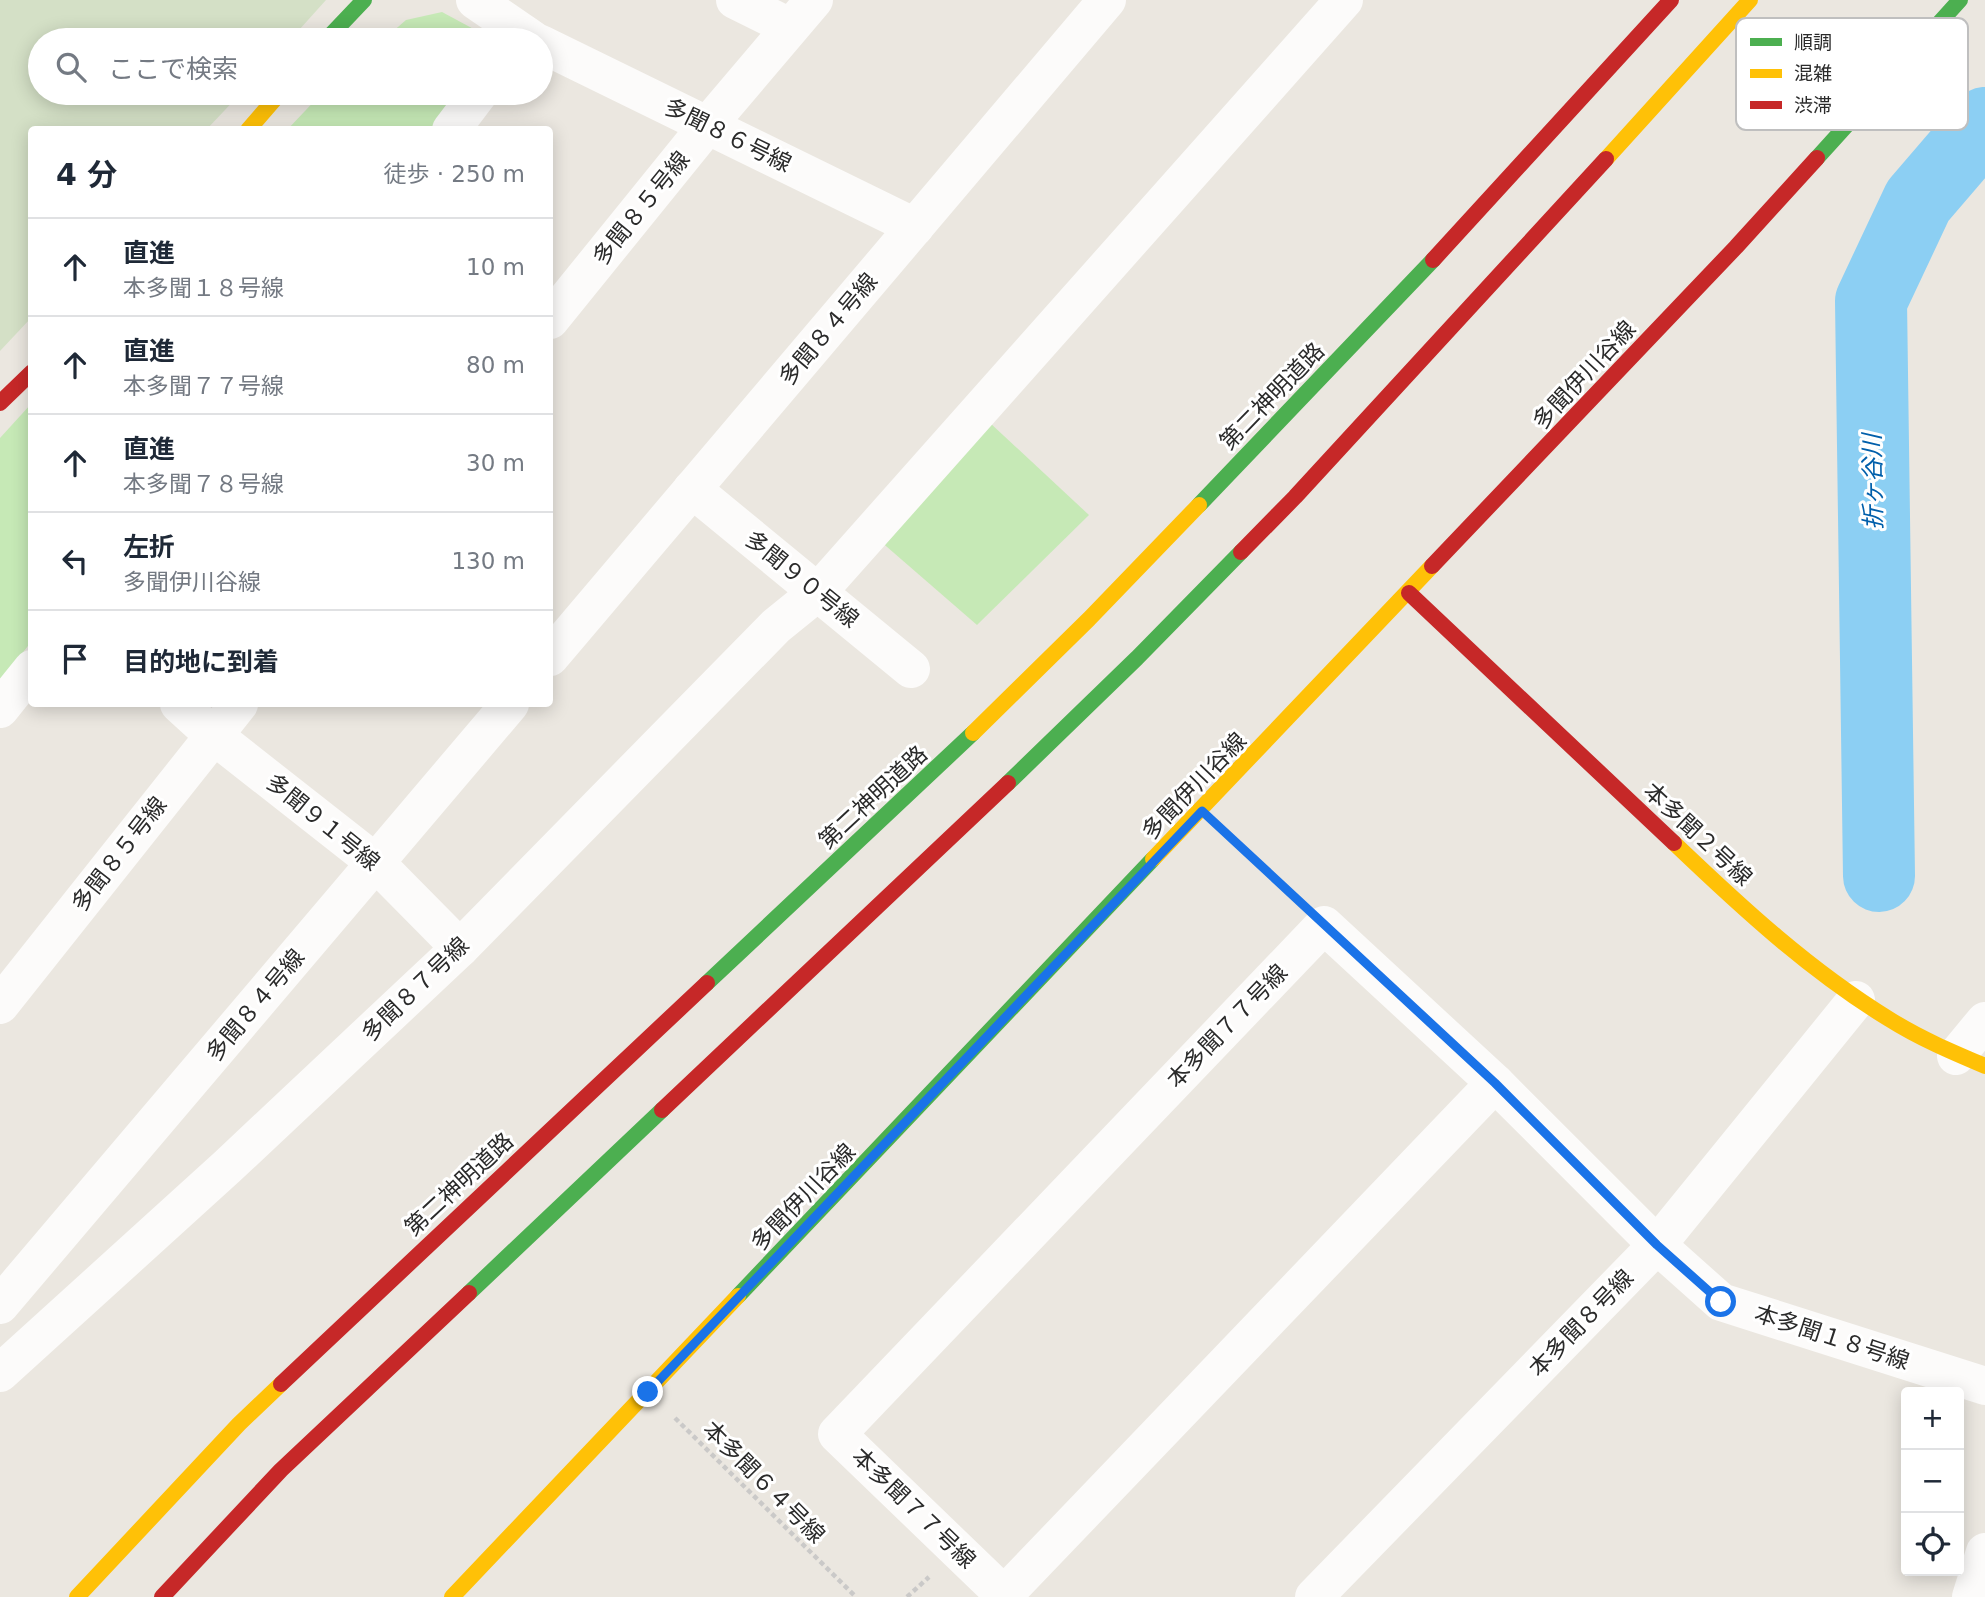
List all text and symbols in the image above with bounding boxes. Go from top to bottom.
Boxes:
legend [1736,18,1968,130]
search box [28,28,553,105]
text: 順調 [1794,31,1832,53]
icon: search [52,48,90,86]
text: ここで検索 [108,54,238,84]
text: 混雑 [1794,62,1832,84]
street label: 多聞８６号線 [660,93,796,177]
text: 渋滞 [1794,94,1832,116]
street label: 多聞８５号線 [587,146,695,270]
text: 4 分 [56,157,117,192]
text: 徒歩 · 250 m [383,161,525,187]
text: 直進 [123,238,175,268]
icon: ahead [56,248,94,286]
text: 10 m [466,254,525,280]
street label: 多聞８４号線 [774,268,882,390]
text: 本多聞１８号線 [123,275,284,301]
street label: 多聞伊川谷線 [1527,316,1641,434]
text: 直進 [123,336,175,366]
street label: 第二神明道路 [1215,337,1329,455]
icon: ahead [56,346,94,384]
text: 80 m [466,352,525,378]
text: 本多聞７７号線 [123,373,284,399]
water label: 折ヶ谷川 [1858,431,1888,530]
text: 直進 [123,434,175,464]
icon: ahead [56,444,94,482]
text: 30 m [466,450,525,476]
text: 本多聞７８号線 [123,471,284,497]
street label: 多聞９０号線 [740,525,864,633]
text: 左折 [123,532,175,562]
icon: left [56,542,94,580]
text: 130 m [451,548,525,574]
text: 多聞伊川谷線 [123,569,261,595]
icon: arrive [56,640,94,678]
text: 目的地に到着 [123,647,279,677]
street label: 多聞伊川谷線 [1137,727,1251,845]
street label: 第二神明道路 [814,740,932,854]
street label: 多聞９１号線 [261,768,385,876]
street label: 本多聞２号線 [1639,777,1757,891]
street label: 多聞８５号線 [66,792,172,916]
street label: 多聞８７号線 [356,932,474,1046]
street label: 多聞８４号線 [201,944,309,1066]
street label: 本多聞７７号線 [1162,959,1292,1093]
street label: 第二神明道路 [400,1127,518,1241]
street label: 多聞伊川谷線 [746,1138,860,1256]
street label: 本多聞８号線 [1524,1264,1638,1382]
route start [1705,1286,1736,1317]
street label: 本多聞１８号線 [1751,1300,1913,1374]
route end [632,1376,663,1407]
map controls [1901,1387,1964,1576]
button: + [1901,1387,1964,1450]
street label: 本多聞６４号線 [698,1416,830,1548]
street label: 本多聞７７号線 [847,1443,981,1573]
button: − [1901,1450,1964,1513]
button: locate [1901,1513,1964,1576]

